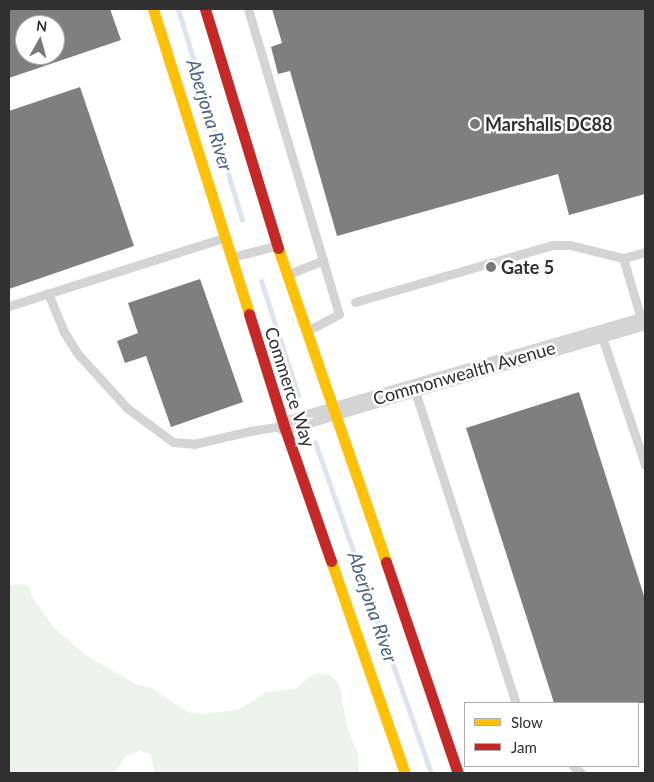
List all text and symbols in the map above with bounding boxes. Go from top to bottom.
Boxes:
north arrow [15,15,65,65]
text: N [35,17,48,35]
water label: Aberjona River [182,56,238,174]
place label: Marshalls DC88 [485,113,613,135]
marker: Marshalls DC88 [469,118,481,130]
place label: Gate 5 [501,256,554,278]
marker: Gate 5 [485,261,497,273]
street label: Commerce Way [260,324,320,450]
street label: Commonwealth Avenue [370,337,558,409]
water label: Aberjona River [343,549,403,665]
legend [464,702,639,767]
text: Slow [511,713,543,731]
text: Jam [511,738,537,756]

